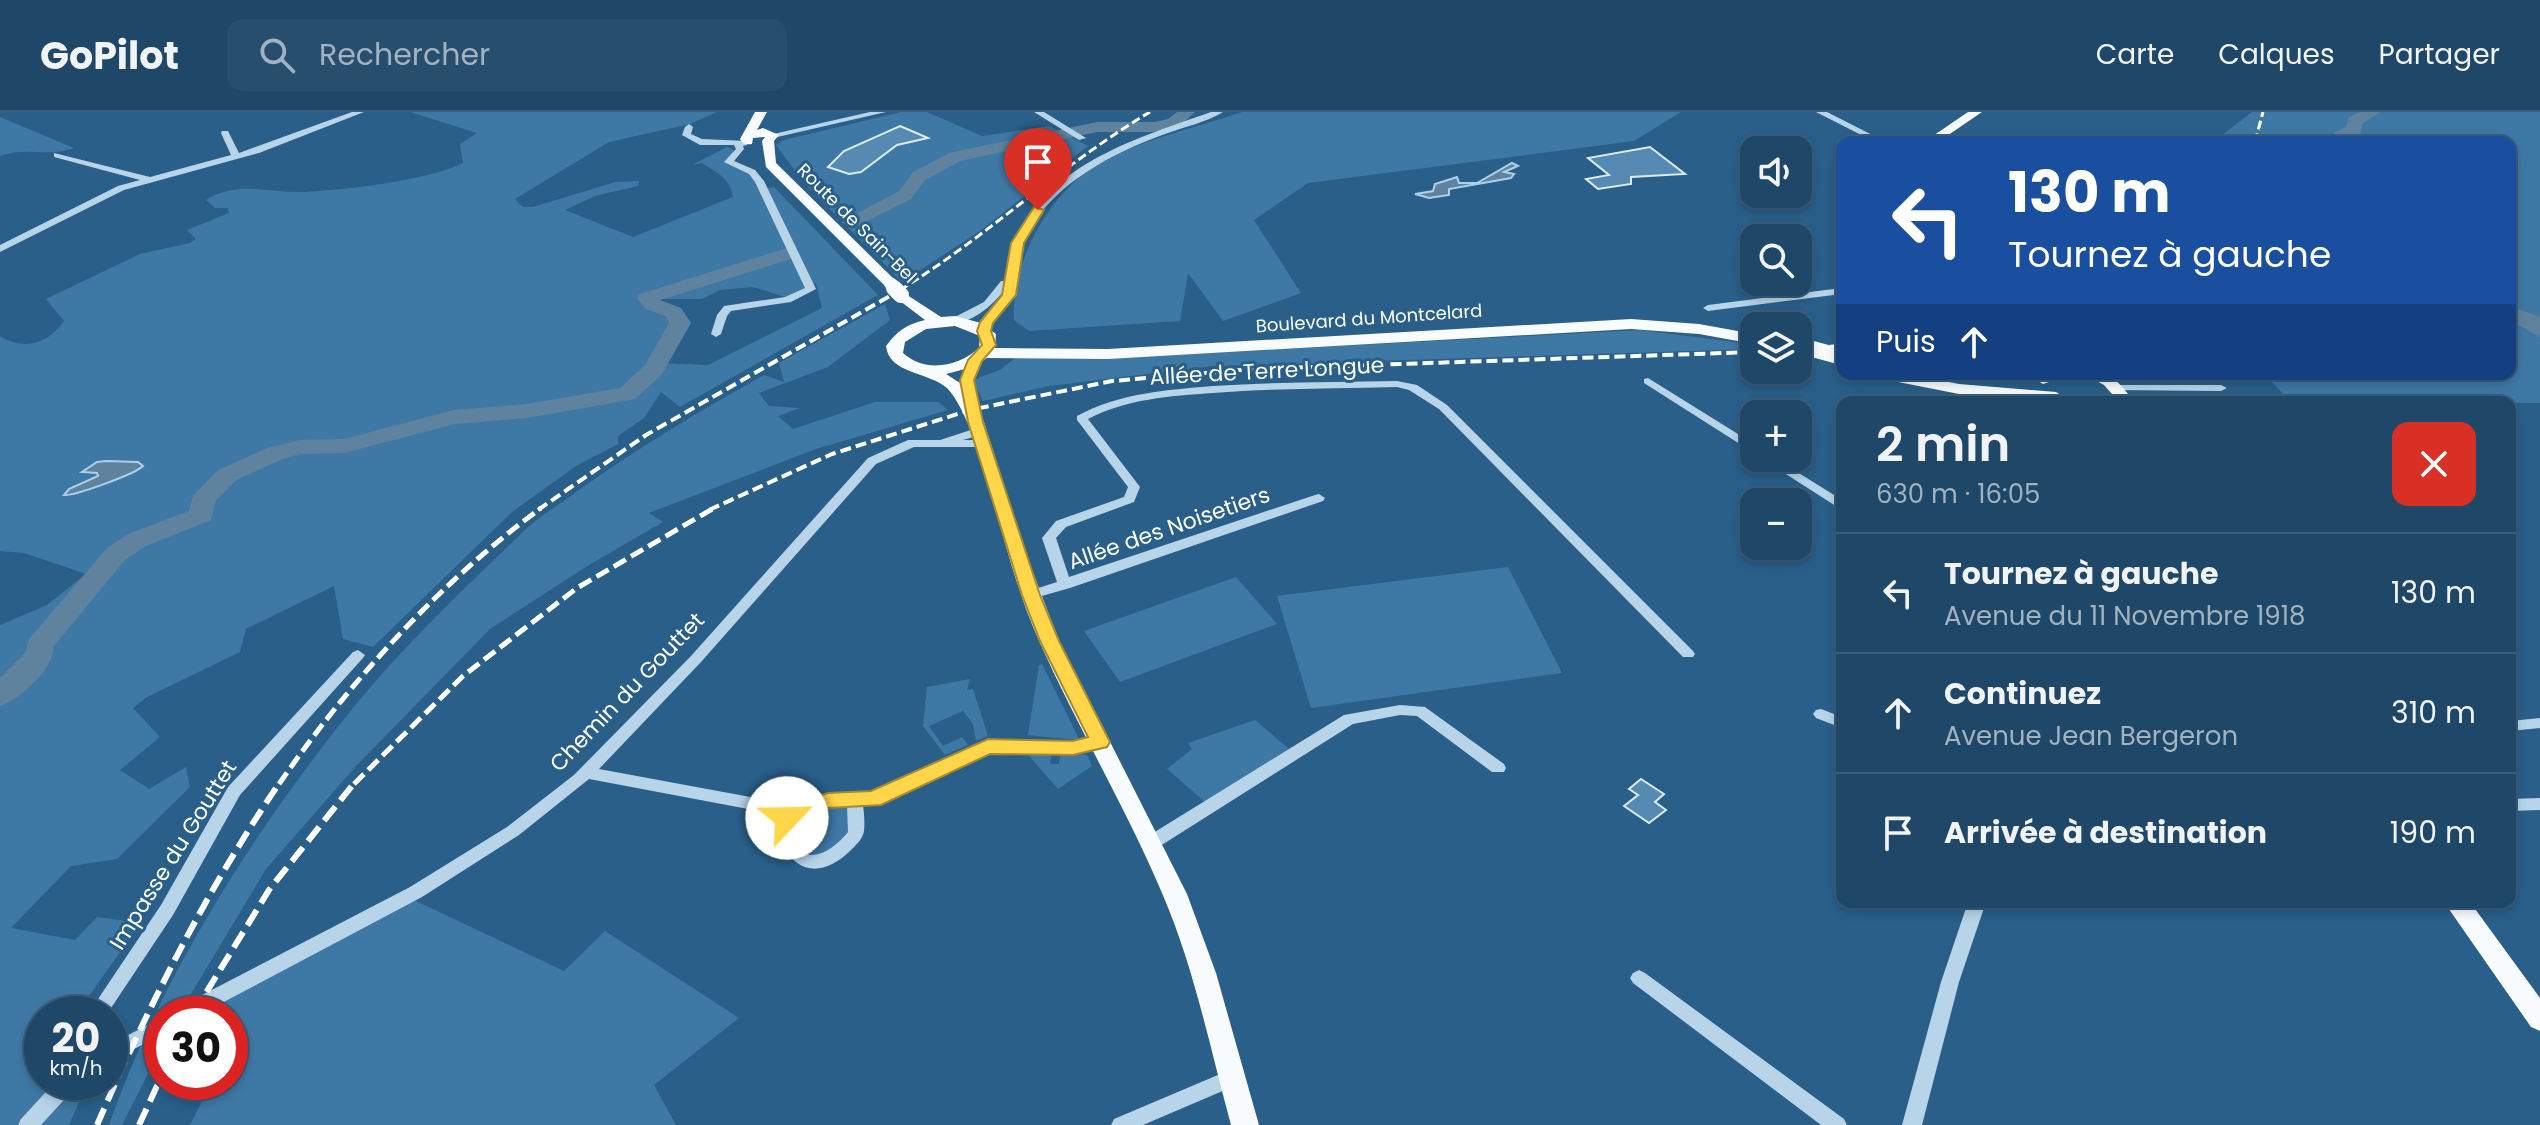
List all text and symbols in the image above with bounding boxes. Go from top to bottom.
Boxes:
search box [227,19,787,91]
text: GoPilot [40,29,179,82]
icon: search [255,33,299,77]
text: Rechercher [319,33,490,76]
text: Carte [2096,35,2174,74]
text: Calques [2218,35,2335,74]
text: Partager [2379,35,2500,74]
pin [1004,128,1072,210]
map controls [1740,136,1812,560]
button: sound [1740,136,1812,208]
icon: arrive [1016,140,1060,184]
text: 130 m [2008,153,2171,232]
street label: Route de Sain-Bel [792,158,922,288]
icon: left [1876,168,1980,272]
button: search [1740,224,1812,296]
text: Tournez à gauche [2008,229,2331,280]
street label: Boulevard du Montcelard [1255,298,1483,338]
button: layers [1740,312,1812,384]
text: Puis [1876,320,1936,363]
icon: ahead [1952,320,1996,364]
street label: Allée de Terre Longue [1149,349,1385,393]
button: + [1740,400,1812,472]
text: 2 min [1876,411,2010,478]
button: close [2392,422,2476,506]
text: 630 m · 16:05 [1876,476,2040,512]
street label: Allée des Noisetiers [1064,479,1274,577]
button: − [1740,488,1812,560]
text: Tournez à gauche [1944,552,2218,595]
icon: left [1876,571,1920,615]
text: 130 m [2391,571,2476,614]
text: Avenue du 11 Novembre 1918 [1944,598,2305,634]
street label: Chemin du Gouttet [543,606,711,778]
text: Continuez [1944,672,2101,715]
icon: ahead [1876,691,1920,735]
text: 310 m [2391,691,2476,734]
text: Avenue Jean Bergeron [1944,718,2238,754]
street label: Impasse du Gouttet [102,754,244,956]
position arrow [745,776,829,860]
icon: arrive [1876,811,1920,855]
text: Arrivée à destination [1944,811,2267,854]
text: 190 m [2390,811,2476,854]
speed limit sign: 30 [144,996,248,1100]
text: 20 [52,1010,100,1066]
text: km/h [49,1054,103,1082]

